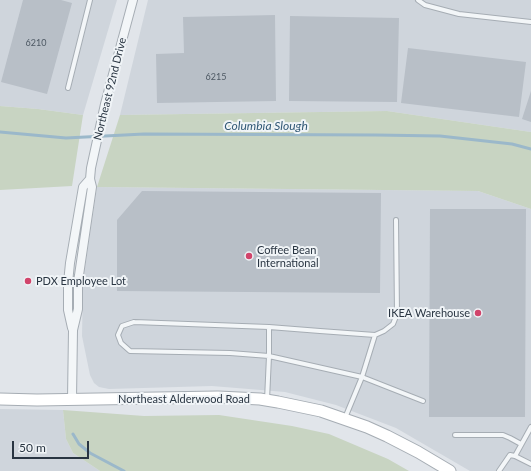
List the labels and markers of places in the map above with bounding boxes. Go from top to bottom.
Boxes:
place label: Coffee Bean International [257,243,319,269]
marker: Coffee Bean International [244,251,254,261]
place label: PDX Employee Lot [36,274,126,288]
marker: PDX Employee Lot [23,276,33,286]
place label: IKEA Warehouse [388,306,470,320]
marker: IKEA Warehouse [473,308,483,318]

